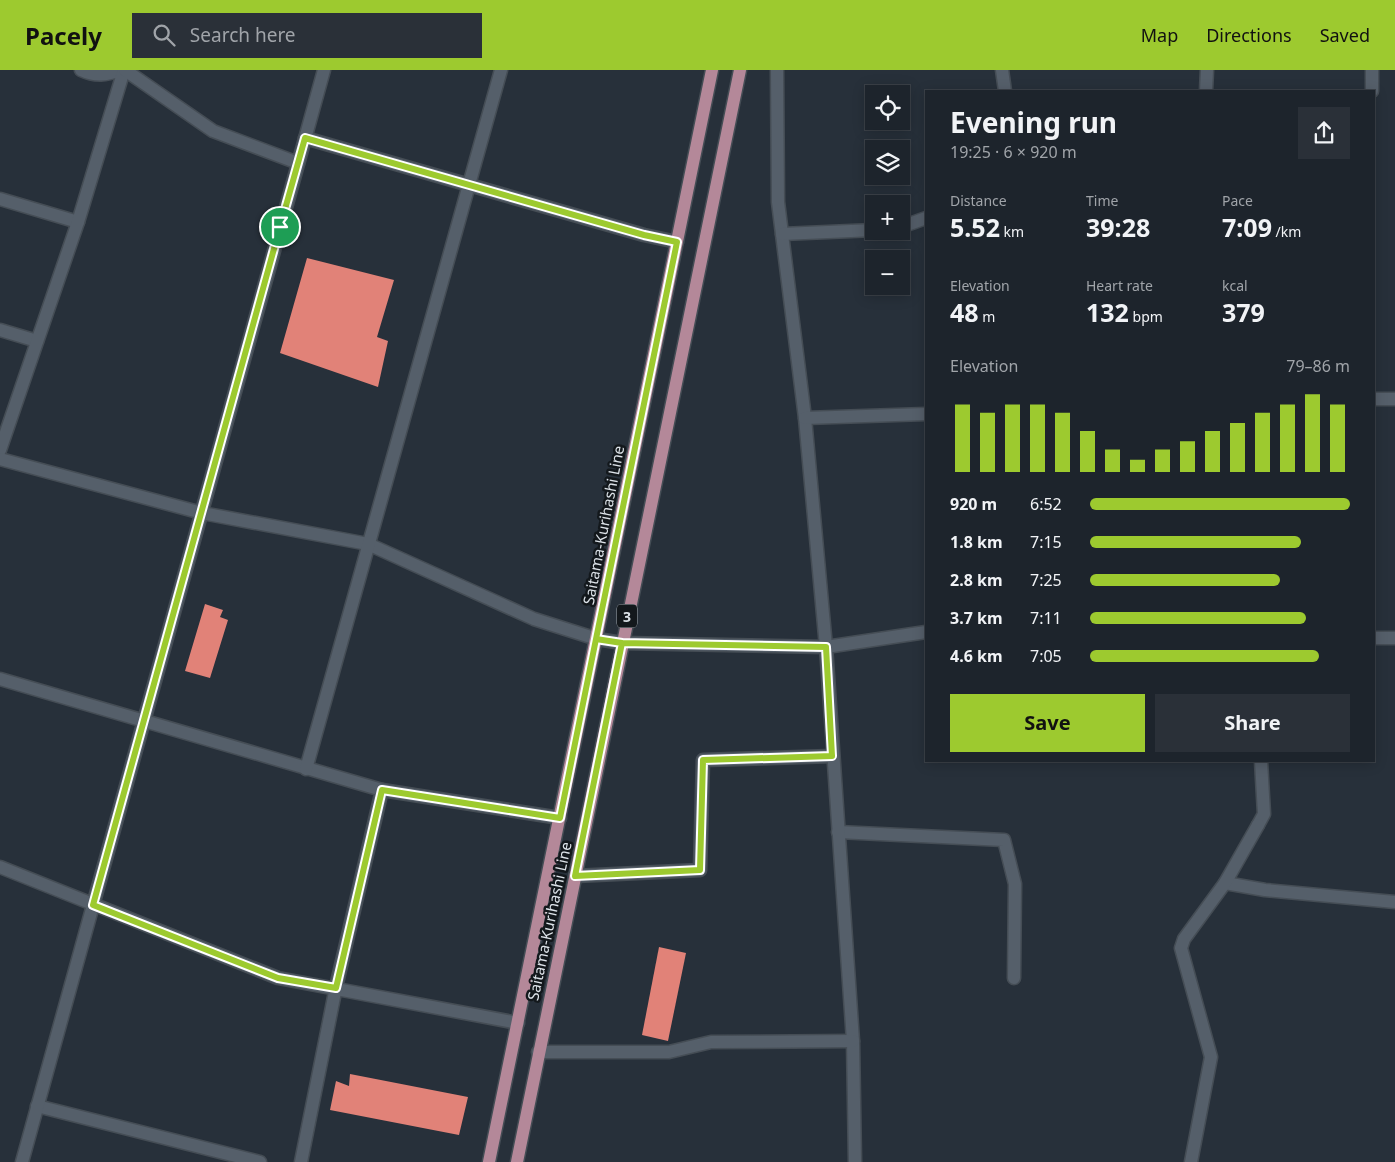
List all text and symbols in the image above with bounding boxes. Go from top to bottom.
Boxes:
search box [132,13,482,58]
text: Pacely [25,19,102,52]
icon: search [150,21,178,49]
text: Search here [190,22,296,48]
text: Map [1141,23,1178,47]
text: Directions [1206,23,1292,47]
text: Saved [1320,23,1370,47]
map controls [865,85,910,295]
button: locate [865,85,910,130]
text: Evening run [950,103,1117,141]
button: share [1298,107,1350,159]
button: layers [865,140,910,185]
text: 19:25 · 6 × 920 m [950,141,1077,163]
text: Distance [950,191,1007,210]
text: Time [1086,191,1118,210]
text: Pace [1222,191,1253,210]
button: + [865,195,910,240]
pin [259,206,301,248]
text: 5.52 [950,210,1000,244]
text: 39:28 [1086,210,1150,244]
text: 7:09 [1222,210,1272,244]
icon: arrive [266,213,294,241]
text: km [1000,222,1024,241]
text: /km [1272,222,1301,241]
button: − [865,250,910,295]
text: Elevation [950,276,1010,295]
text: Heart rate [1086,276,1153,295]
text: kcal [1222,276,1248,295]
text: 48 [950,295,979,329]
text: 132 [1086,295,1129,329]
text: 379 [1222,295,1265,329]
text: m [979,307,995,326]
text: bpm [1129,307,1163,326]
text: Elevation [950,355,1018,377]
text: 79–86 m [1286,355,1350,377]
street label: Saitama-Kurihashi Line [578,444,628,606]
text: 920 m [950,493,997,515]
text: 6:52 [1030,493,1062,515]
text: 1.8 km [950,531,1002,553]
text: 7:15 [1030,531,1062,553]
text: 2.8 km [950,569,1002,591]
text: 7:25 [1030,569,1062,591]
road number: 3 [617,604,637,628]
text: 3.7 km [950,607,1002,629]
text: 7:11 [1030,607,1062,629]
text: 4.6 km [950,645,1002,667]
text: 7:05 [1030,645,1062,667]
button: Save [950,694,1145,752]
button: Share [1155,694,1350,752]
street label: Saitama-Kurihashi Line [522,840,576,1002]

